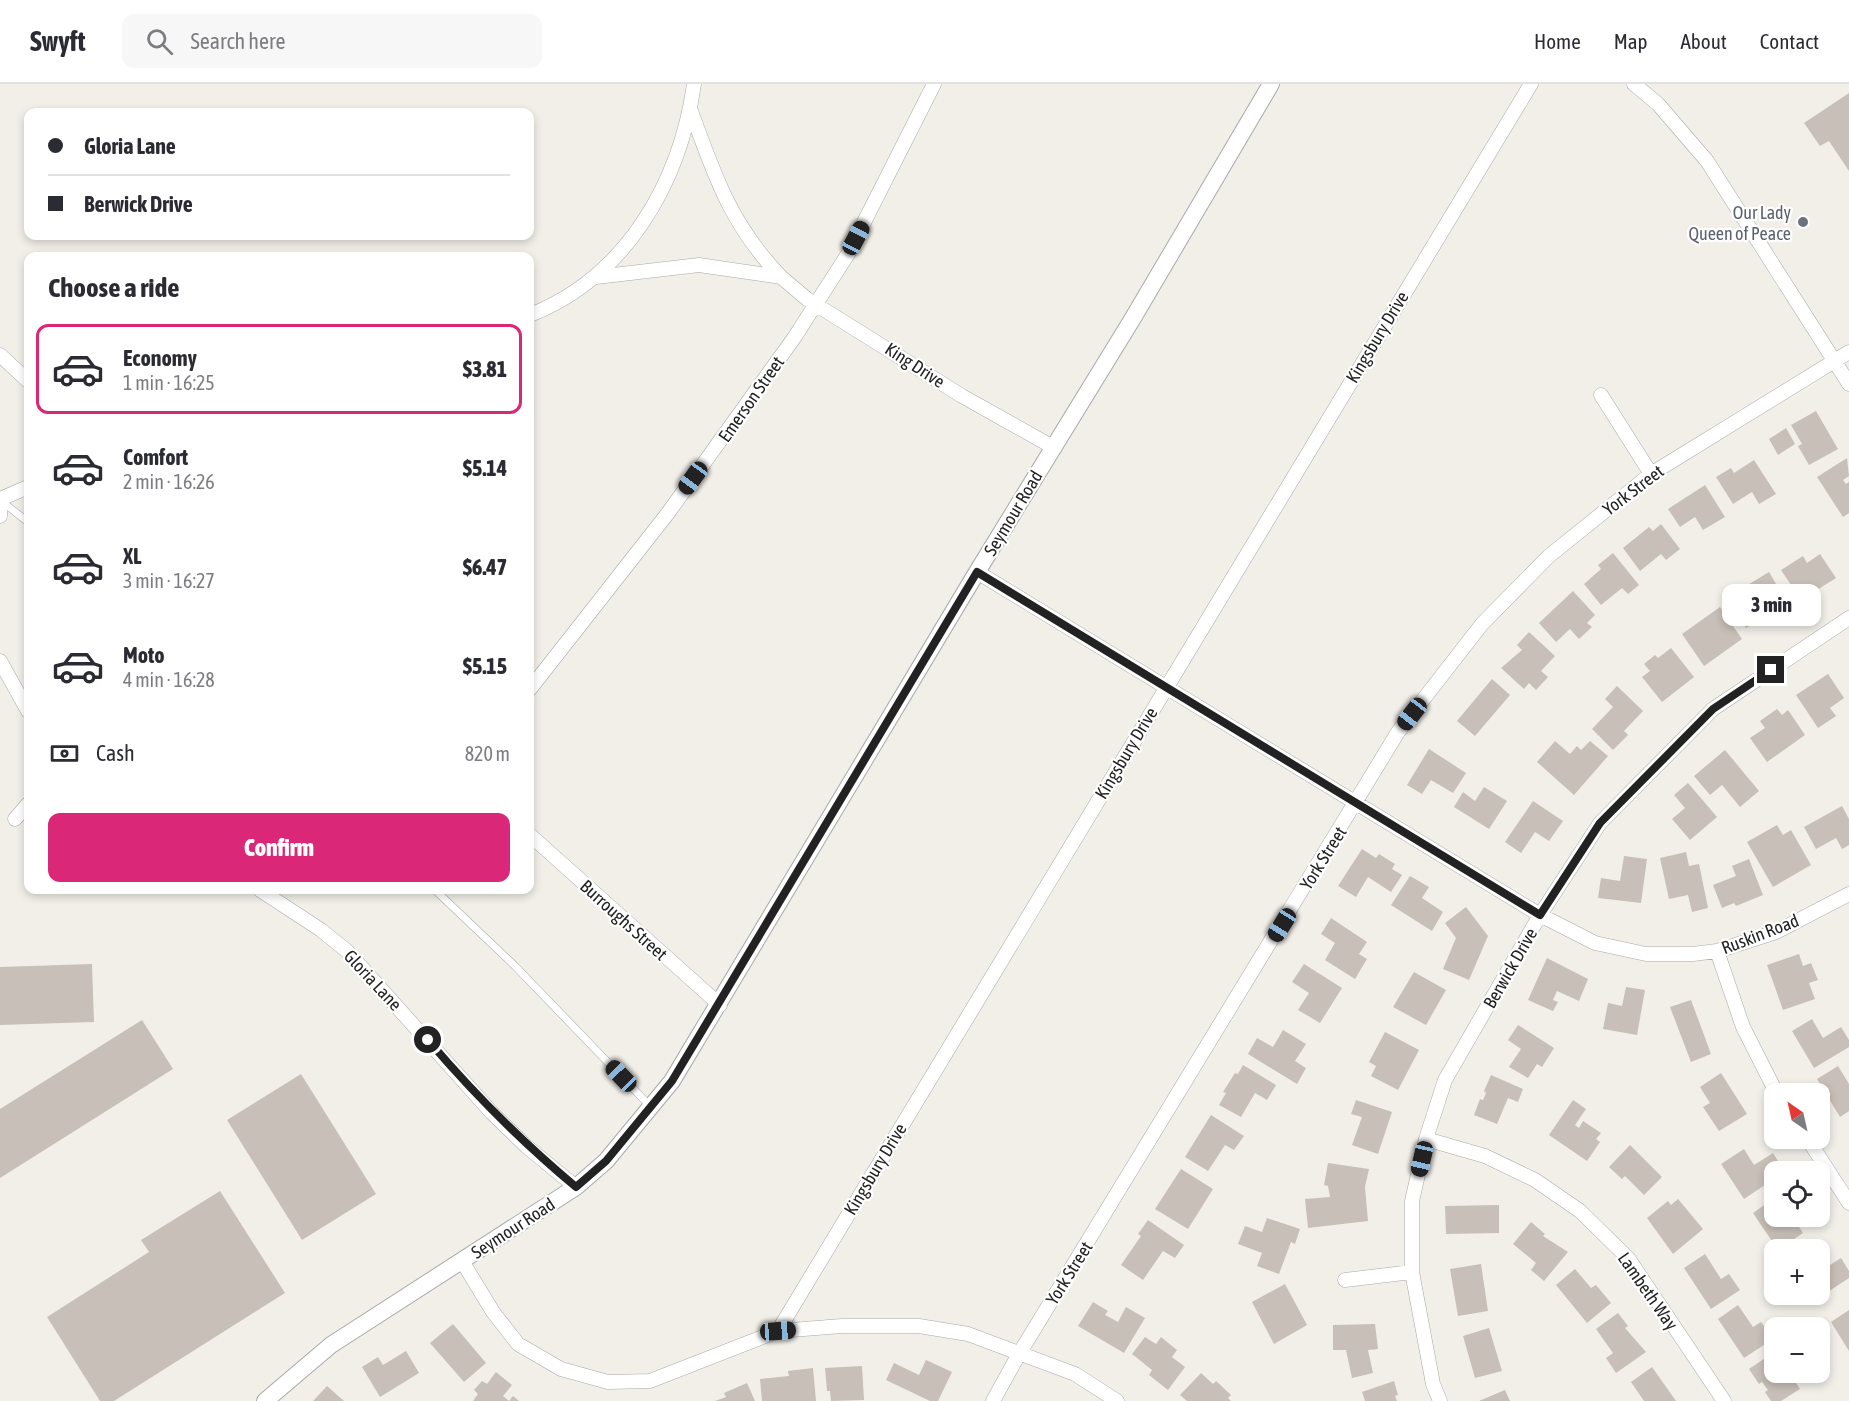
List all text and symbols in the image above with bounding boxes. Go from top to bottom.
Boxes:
search box [122,14,542,68]
text: Swyft [30,25,86,57]
icon: search [143,25,176,58]
text: Search here [191,28,285,54]
text: Home [1534,29,1581,53]
text: Map [1614,29,1648,53]
text: About [1681,29,1727,53]
text: Contact [1760,29,1819,53]
text: Gloria Lane [84,133,176,159]
text: Berwick Drive [84,191,193,217]
place label: Our Lady Queen of Peace [1688,202,1791,244]
marker: Our Lady Queen of Peace [1796,215,1810,229]
car [840,218,872,258]
text: Choose a ride [48,272,180,303]
street label: Kingsbury Drive [1341,287,1413,387]
street label: King Drive [881,338,949,392]
icon: car [51,342,105,396]
text: Economy [123,345,197,371]
street label: Emerson Street [714,352,788,446]
text: $3.81 [463,356,507,382]
text: 1 min · 16:25 [123,371,215,394]
icon: car [51,441,105,495]
text: Comfort [123,444,188,470]
text: $5.14 [463,455,507,481]
car [675,458,711,498]
street label: York Street [1598,460,1668,520]
street label: Seymour Road [979,467,1047,559]
text: 2 min · 16:26 [123,470,215,493]
icon: car [51,540,105,594]
text: XL [123,543,141,569]
text: $6.47 [463,554,507,580]
text: 3 min · 16:27 [123,569,215,592]
callout: 3 min [1722,583,1820,625]
text: 3 min [1751,593,1792,616]
icon: car [51,639,105,693]
text: Moto [123,642,165,668]
text: $5.15 [463,653,507,679]
route end [1757,656,1784,683]
text: 4 min · 16:28 [123,668,215,691]
car [1394,694,1430,734]
street label: Kingsbury Drive [1090,703,1162,803]
icon: cash [48,737,81,770]
text: Cash [96,740,135,766]
text: 820 m [465,742,510,765]
button: Confirm [48,813,510,882]
street label: York Street [1295,823,1351,893]
street label: Burroughs Street [576,875,672,965]
car [1265,905,1299,945]
street label: Ruskin Road [1718,910,1802,958]
street label: Berwick Drive [1479,924,1541,1012]
street label: Gloria Lane [340,945,406,1015]
route start [414,1026,441,1053]
car [602,1057,640,1095]
north arrow [1764,1083,1830,1149]
map controls [1764,1083,1830,1383]
street label: Kingsbury Drive [839,1119,911,1219]
car [1409,1139,1435,1179]
button: locate [1764,1161,1830,1227]
street label: Seymour Road [467,1193,559,1263]
street label: York Street [1041,1238,1097,1308]
button: + [1764,1239,1830,1305]
street label: Lambeth Way [1614,1248,1682,1334]
button: − [1764,1317,1830,1383]
car [759,1321,797,1341]

